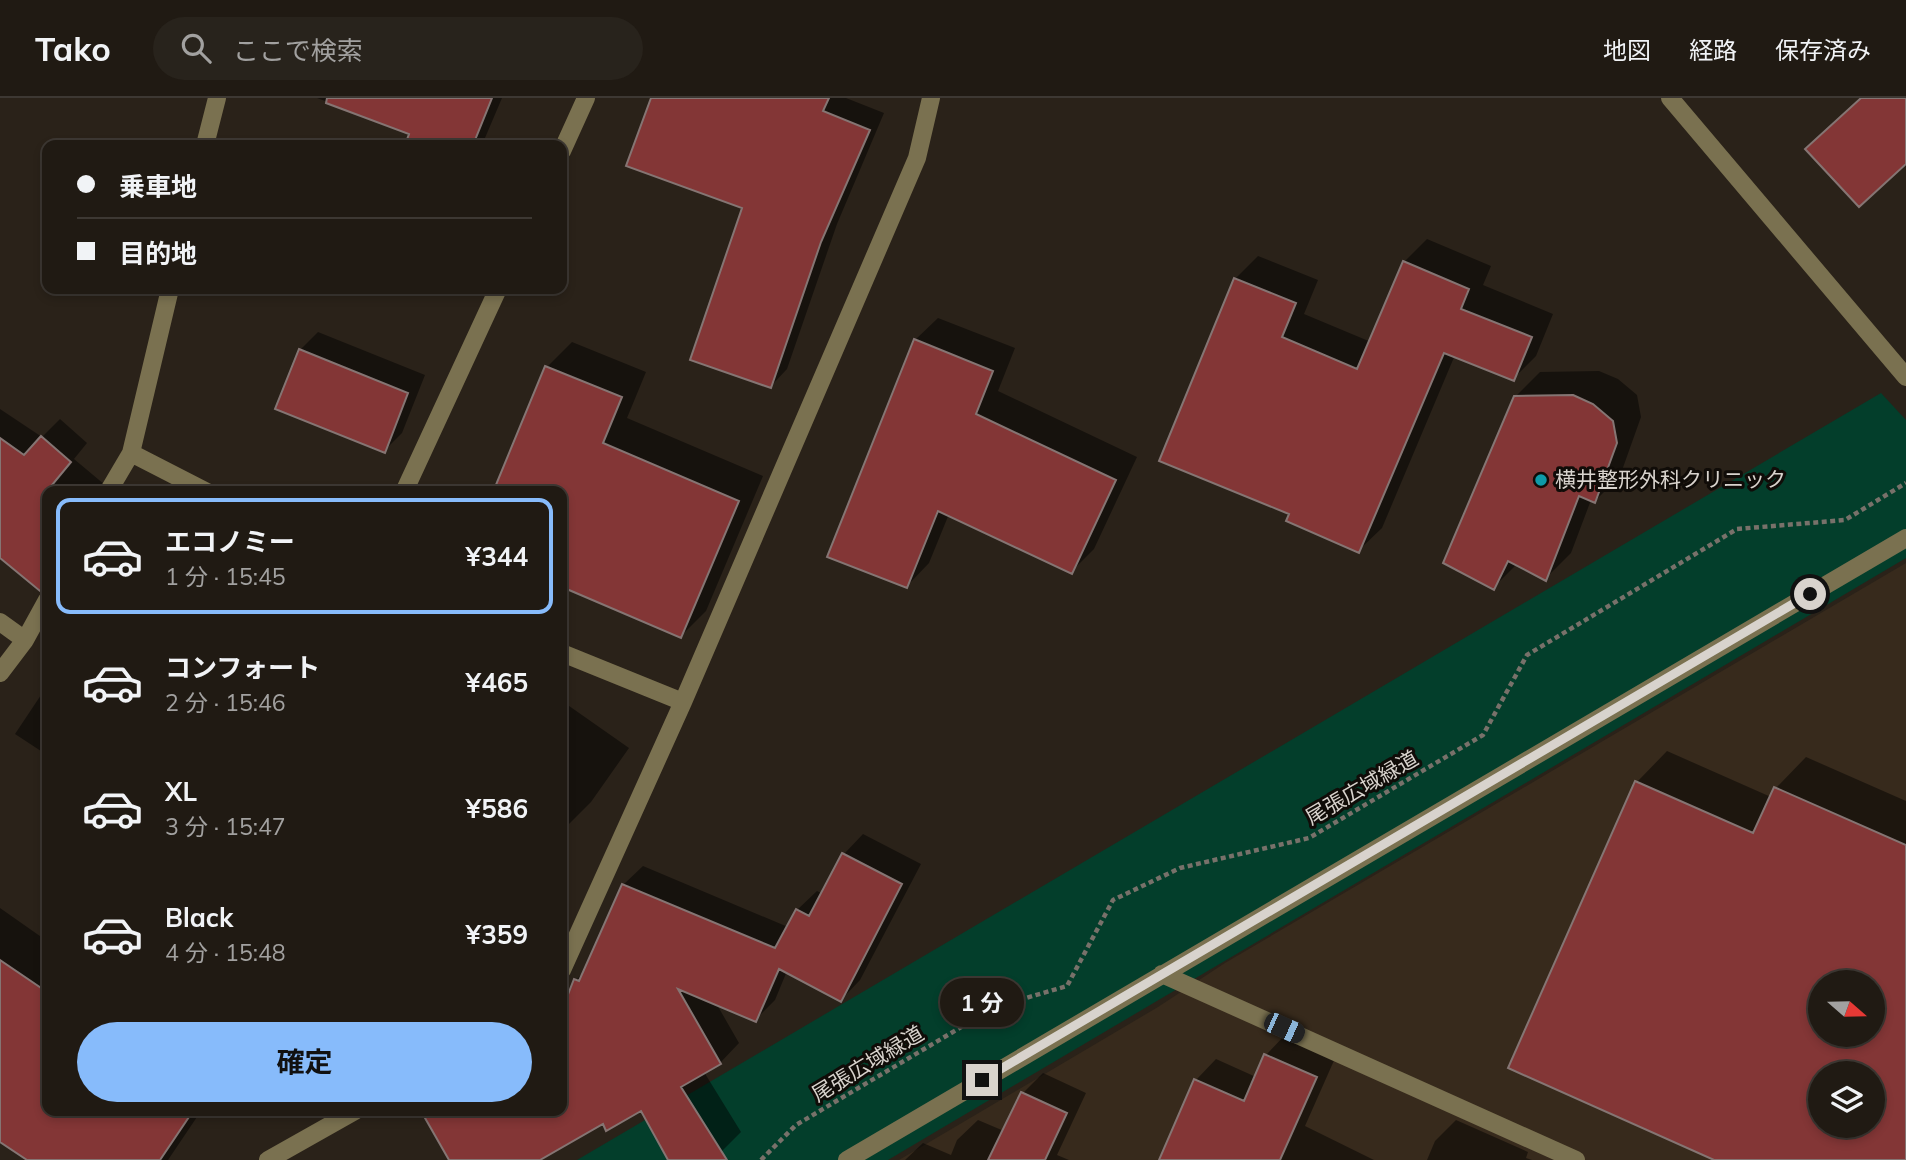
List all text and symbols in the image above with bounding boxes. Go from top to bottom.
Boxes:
search box [153,17,643,80]
text: Tako [35,28,111,69]
icon: search [177,29,215,67]
text: ここで検索 [233,34,363,67]
text: 地図 [1603,35,1651,65]
text: 経路 [1689,35,1737,65]
text: 保存済み [1775,35,1871,65]
text: 乗車地 [119,170,197,203]
text: 目的地 [119,237,197,270]
place label: 横井整形外科クリニック [1555,466,1786,492]
marker: 横井整形外科クリニック [1533,472,1549,488]
icon: car [81,525,144,588]
text: エコノミー [165,525,295,558]
text: ¥344 [466,540,528,573]
text: 1 分 · 15:45 [165,562,286,591]
route start [1794,578,1826,610]
icon: car [81,651,144,714]
text: コンフォート [165,651,320,684]
text: ¥465 [466,666,528,699]
text: 2 分 · 15:46 [165,688,286,717]
street label: 尾張広域緑道 [1300,744,1423,830]
text: XL [165,775,197,808]
icon: car [81,777,144,840]
text: ¥586 [466,792,528,825]
text: 3 分 · 15:47 [165,812,286,841]
text: Black [165,901,233,934]
icon: car [81,903,144,966]
text: ¥359 [466,918,528,951]
text: 4 分 · 15:48 [165,938,286,967]
north arrow [1808,970,1885,1046]
map controls [1808,970,1885,1138]
callout: 1 分 [940,978,1024,1028]
text: 1 分 [960,988,1004,1017]
car [1261,1010,1308,1046]
street label: 尾張広域緑道 [807,1020,928,1107]
button: 確定 [77,1022,532,1102]
button: layers [1808,1061,1885,1138]
route end [966,1064,998,1096]

